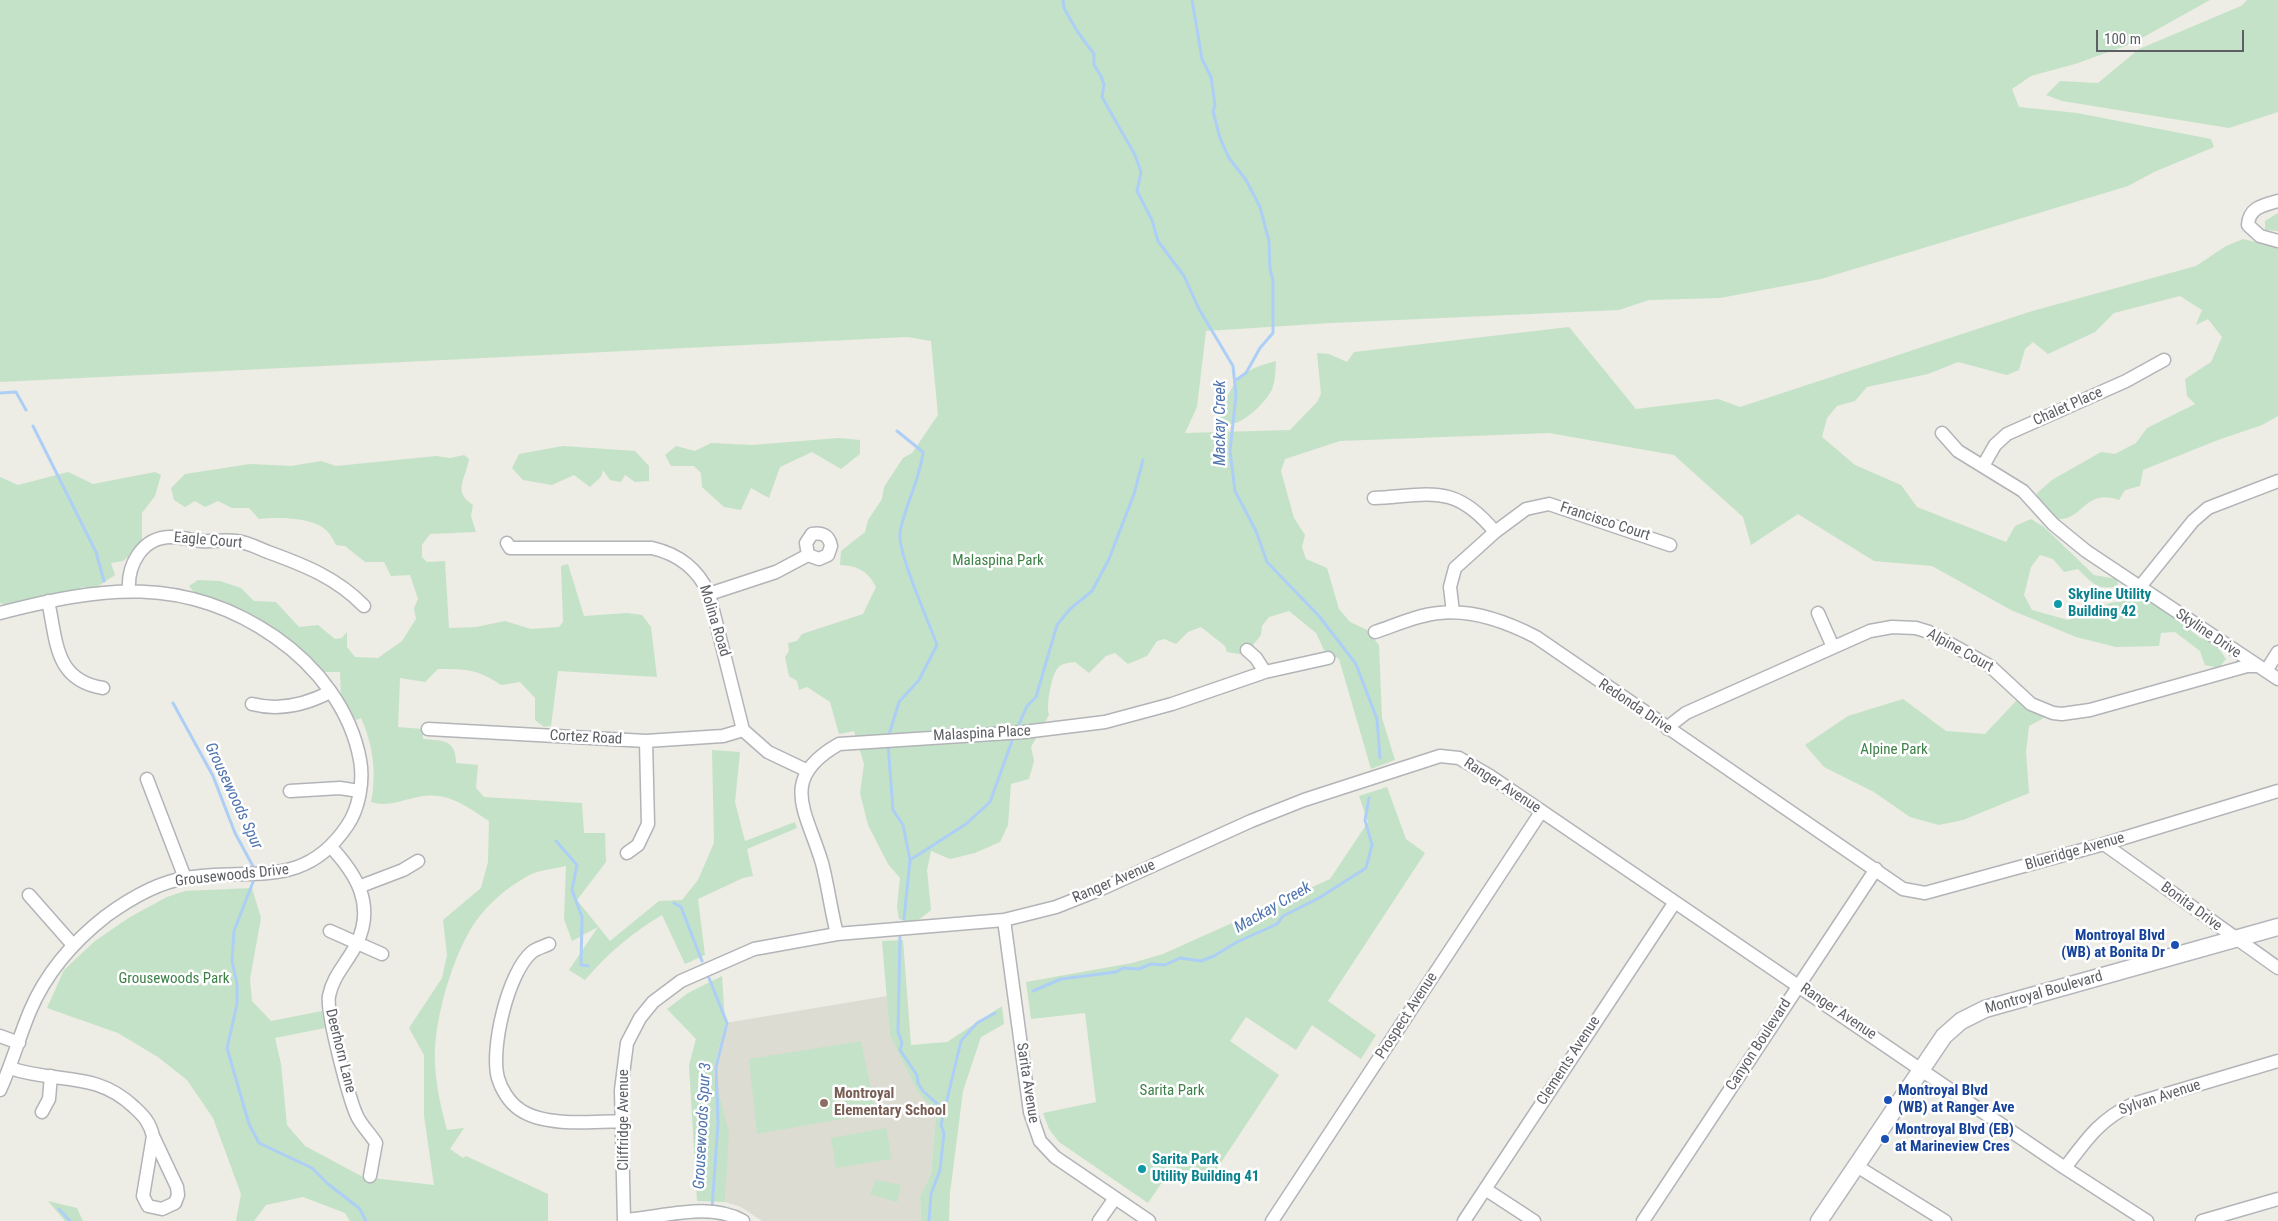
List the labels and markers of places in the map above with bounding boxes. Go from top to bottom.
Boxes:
place label: Skyline Utility Building 42 [2068,586,2151,621]
marker: Skyline Utility Building 42 [2052,598,2064,610]
place label: Montroyal Blvd (WB) at Bonita Dr [2061,927,2165,962]
marker: Montroyal Blvd (WB) at Bonita Dr [2169,939,2181,951]
place label: Montroyal Blvd (WB) at Ranger Ave [1898,1082,2015,1117]
place label: Montroyal Elementary School [834,1085,946,1120]
marker: Montroyal Blvd (WB) at Ranger Ave [1882,1094,1894,1106]
marker: Montroyal Elementary School [818,1097,830,1109]
place label: Montroyal Blvd (EB) at Marineview Cres [1895,1121,2014,1156]
marker: Montroyal Blvd (EB) at Marineview Cres [1879,1133,1891,1145]
place label: Sarita Park Utility Building 41 [1152,1151,1259,1186]
marker: Sarita Park Utility Building 41 [1136,1163,1148,1175]

